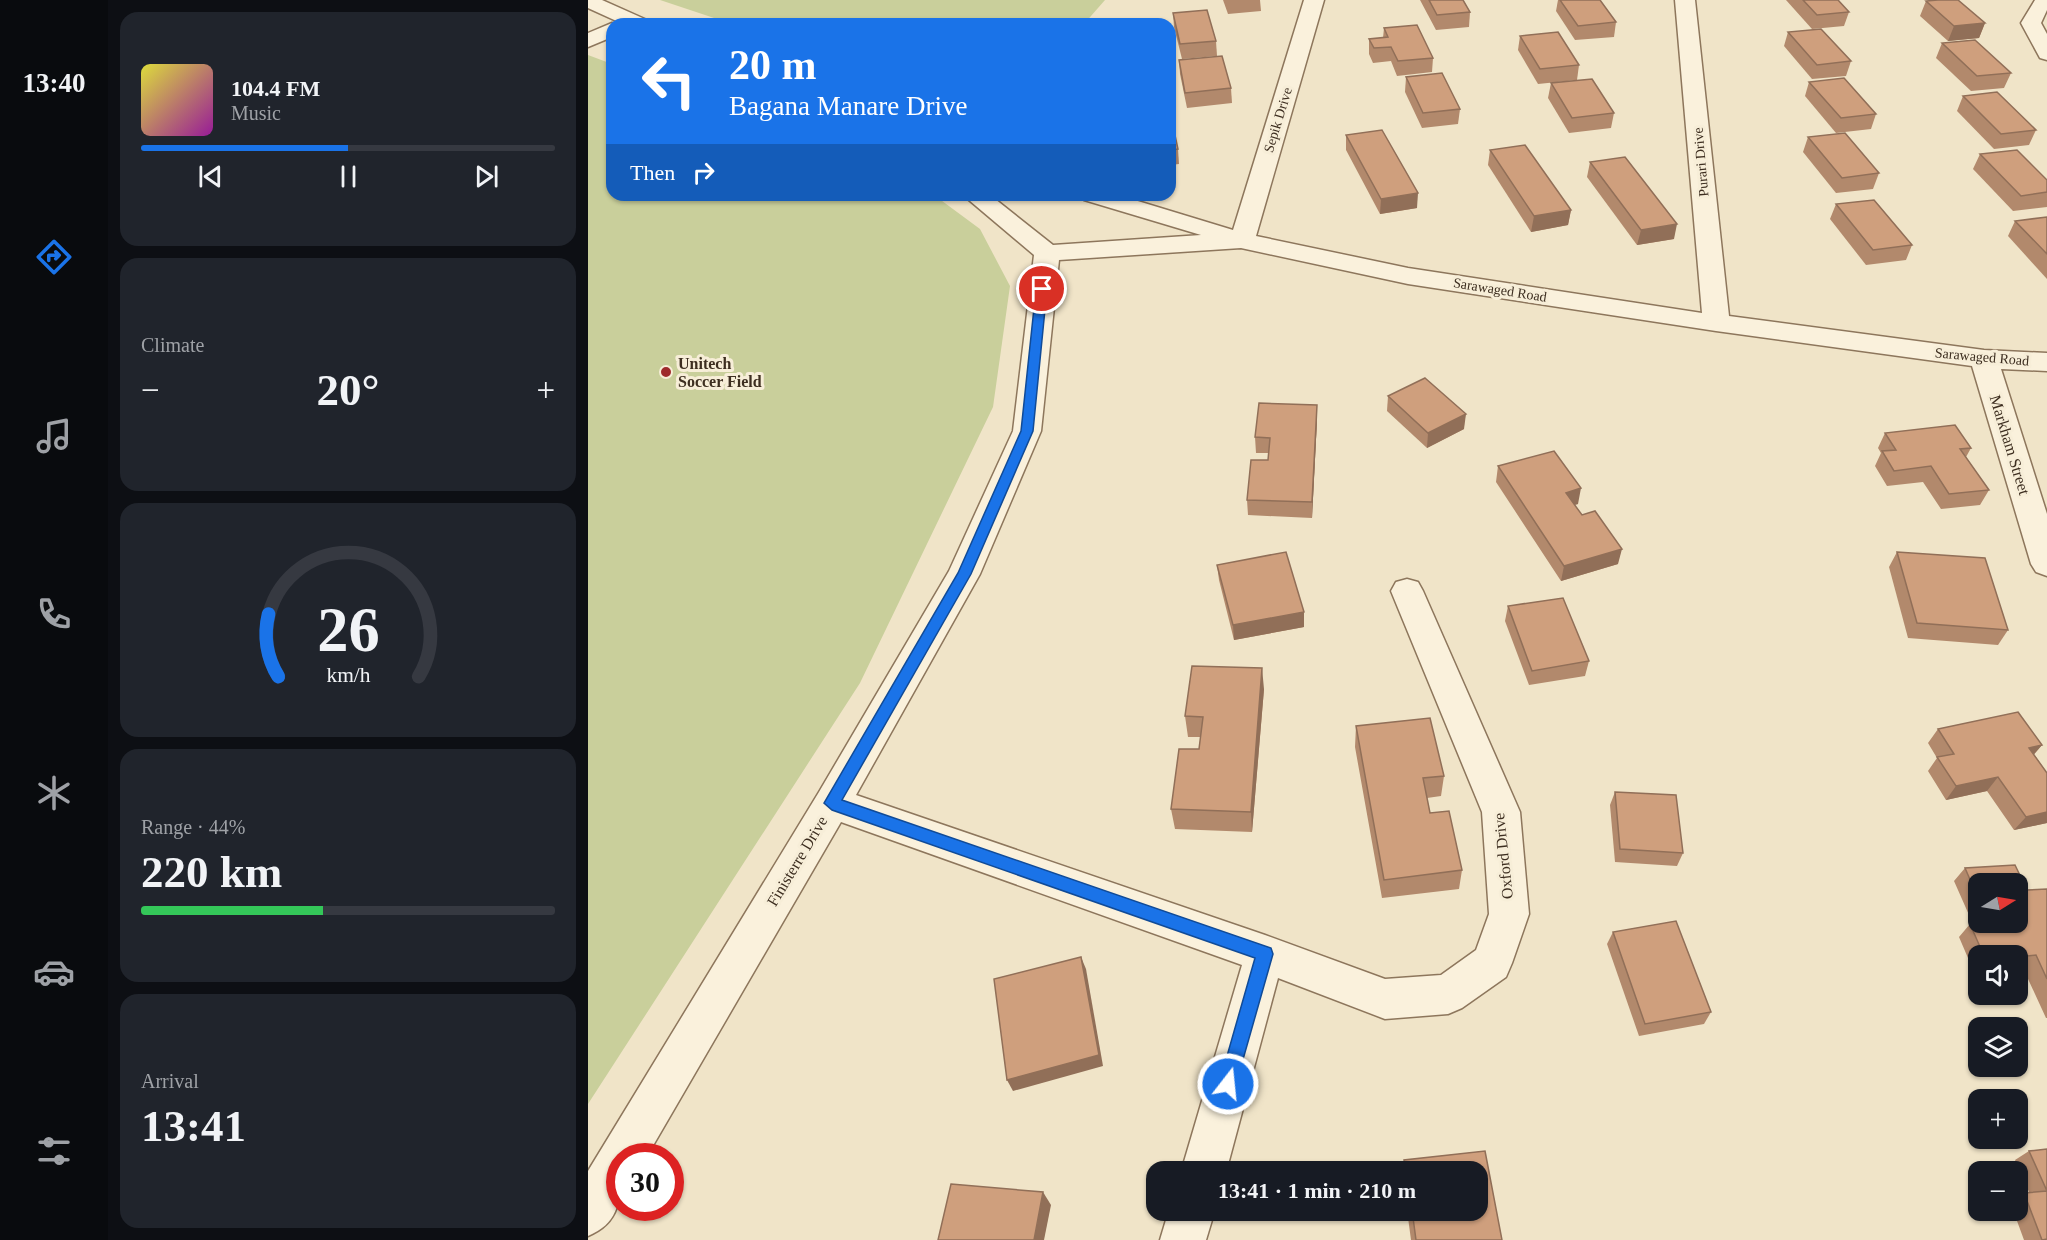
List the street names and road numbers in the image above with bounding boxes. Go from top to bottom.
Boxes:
street label: Sepik Drive [1261,86,1295,154]
street label: Purari Drive [1690,127,1712,197]
street label: Sarawaged Road [1452,275,1548,305]
street label: Sarawaged Road [1934,345,2030,369]
street label: Markham Street [1987,393,2033,498]
street label: Oxford Drive [1490,812,1516,900]
street label: Finisterre Drive [764,813,830,909]

